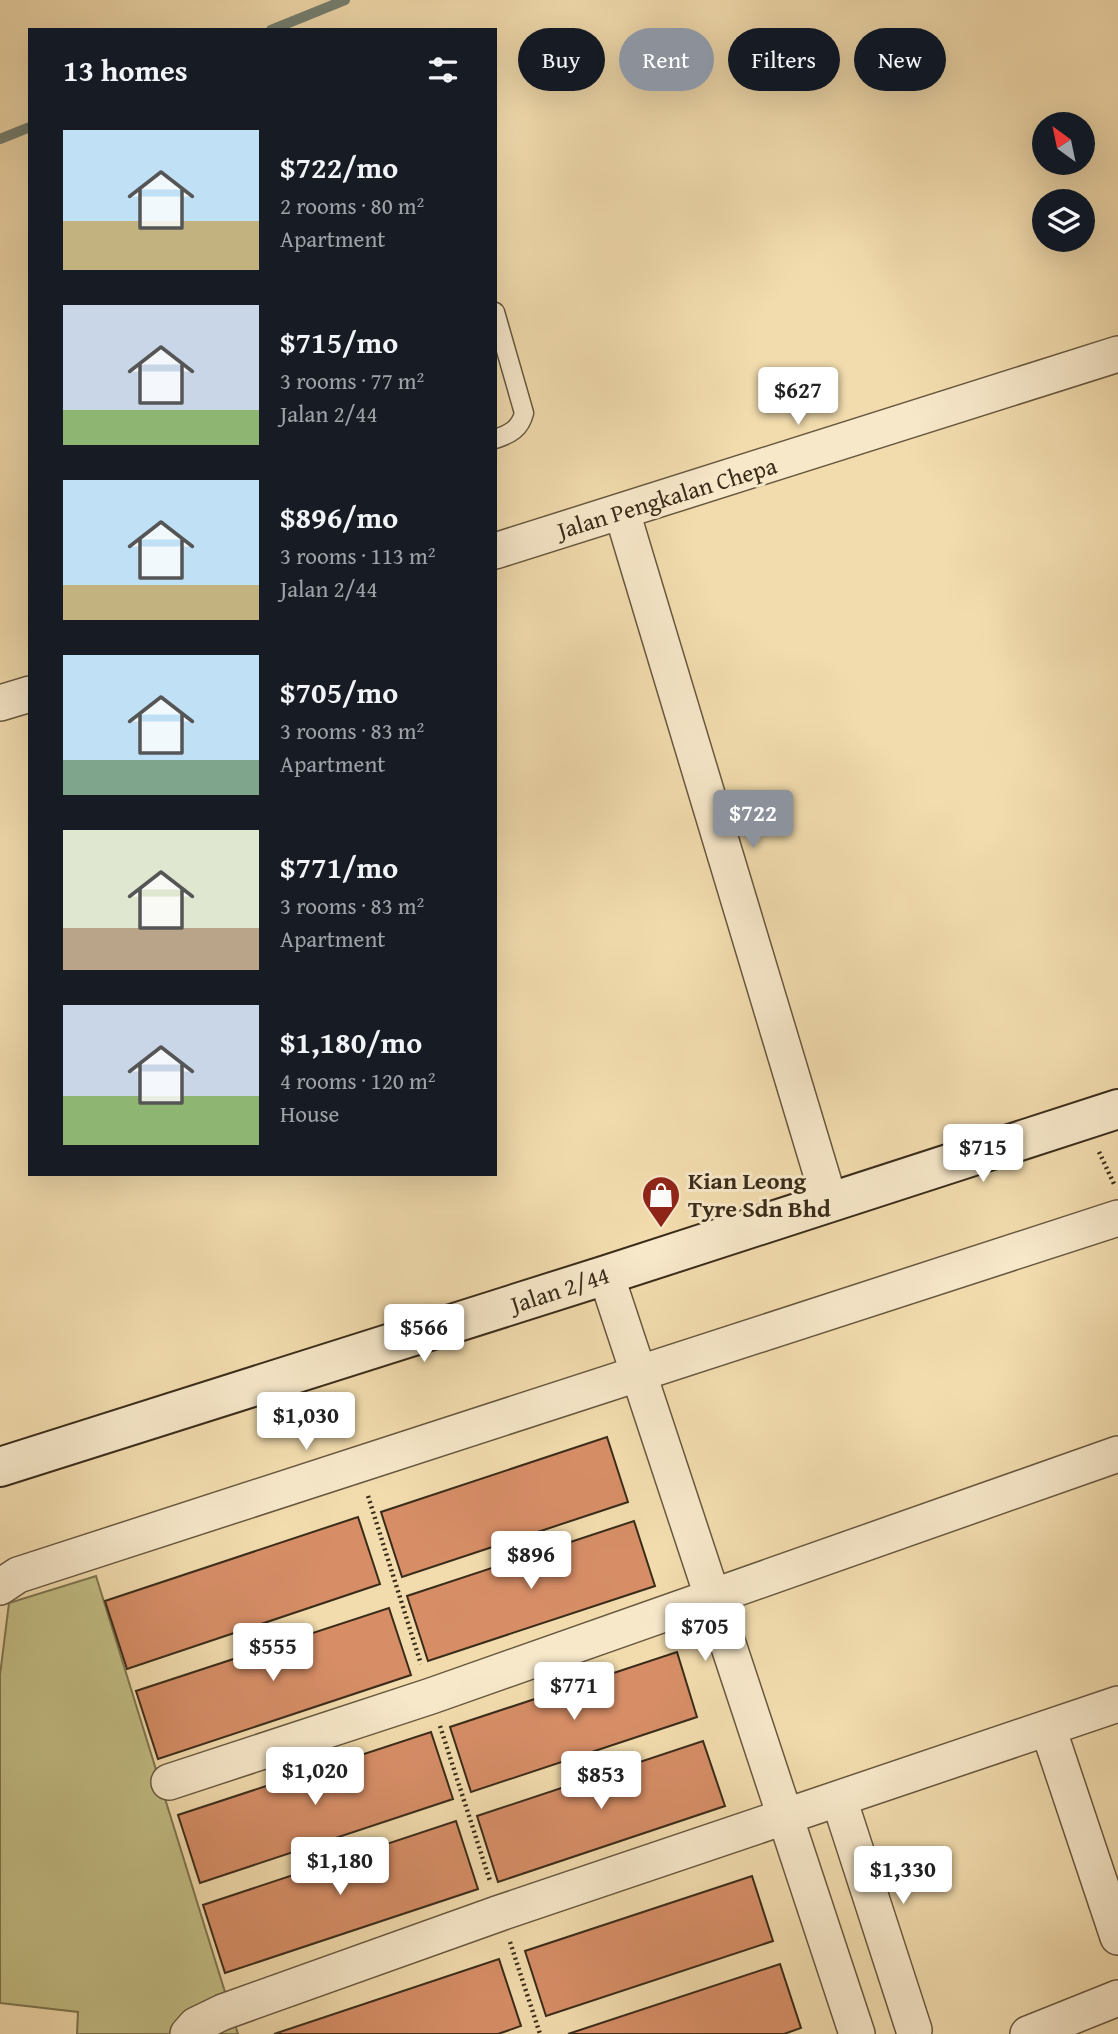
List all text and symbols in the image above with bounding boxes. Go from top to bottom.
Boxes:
chip: Buy [518,28,605,91]
chip: Rent [619,28,714,91]
chip: Filters [728,28,840,91]
chip: New [854,28,946,91]
text: 13 homes [63,48,188,92]
icon: filters [424,51,462,89]
north arrow [1032,112,1096,175]
map controls [1032,112,1095,252]
text: $722/mo [280,145,398,189]
icon: home [119,158,203,242]
text: 2 rooms · 80 m² [280,189,424,222]
button: layers [1032,189,1095,252]
text: Apartment [280,222,385,255]
text: $715/mo [280,320,398,364]
icon: home [119,333,203,417]
text: 3 rooms · 77 m² [280,364,424,397]
pin: $627 [757,368,839,427]
text: $627 [774,373,822,406]
text: Jalan 2/44 [280,397,378,430]
street label: Jalan Pengkalan Chepa [550,447,782,548]
text: $896/mo [280,495,398,539]
icon: home [119,508,203,592]
text: 3 rooms · 113 m² [280,539,435,572]
text: Jalan 2/44 [280,572,378,605]
text: $705/mo [280,670,398,714]
icon: home [119,683,203,767]
text: 3 rooms · 83 m² [280,714,424,747]
text: Apartment [280,747,385,780]
pin: $722 [712,790,794,850]
text: $722 [729,796,777,829]
text: $771/mo [280,845,398,889]
icon: home [119,858,203,942]
text: 3 rooms · 83 m² [280,889,424,922]
text: Apartment [280,922,385,955]
text: $1,180/mo [280,1020,422,1064]
icon: home [119,1033,203,1117]
text: 4 rooms · 120 m² [280,1064,435,1097]
text: House [280,1097,339,1130]
pin: $715 [942,1124,1024,1184]
text: $715 [959,1130,1007,1163]
place label: Kian Leong Tyre Sdn Bhd [688,1163,831,1226]
shop icon: Kian Leong Tyre Sdn Bhd [640,1174,682,1229]
street label: Jalan 2/44 [503,1257,614,1323]
pin: $566 [383,1304,465,1364]
text: $566 [400,1310,448,1343]
pin: $1,030 [249,1392,363,1452]
text: $1,030 [273,1398,339,1431]
pin: $896 [490,1532,572,1591]
text: $896 [507,1537,555,1570]
pin: $705 [664,1604,746,1663]
text: $705 [681,1609,729,1642]
pin: $555 [232,1624,314,1683]
text: $555 [249,1629,297,1662]
pin: $771 [533,1662,615,1722]
text: $771 [550,1668,598,1701]
pin: $1,020 [258,1748,372,1807]
pin: $853 [560,1752,642,1811]
text: $1,020 [282,1753,348,1786]
text: $853 [577,1757,625,1790]
pin: $1,180 [283,1838,397,1897]
text: $1,180 [307,1843,373,1876]
pin: $1,330 [846,1846,960,1906]
text: $1,330 [870,1852,936,1885]

